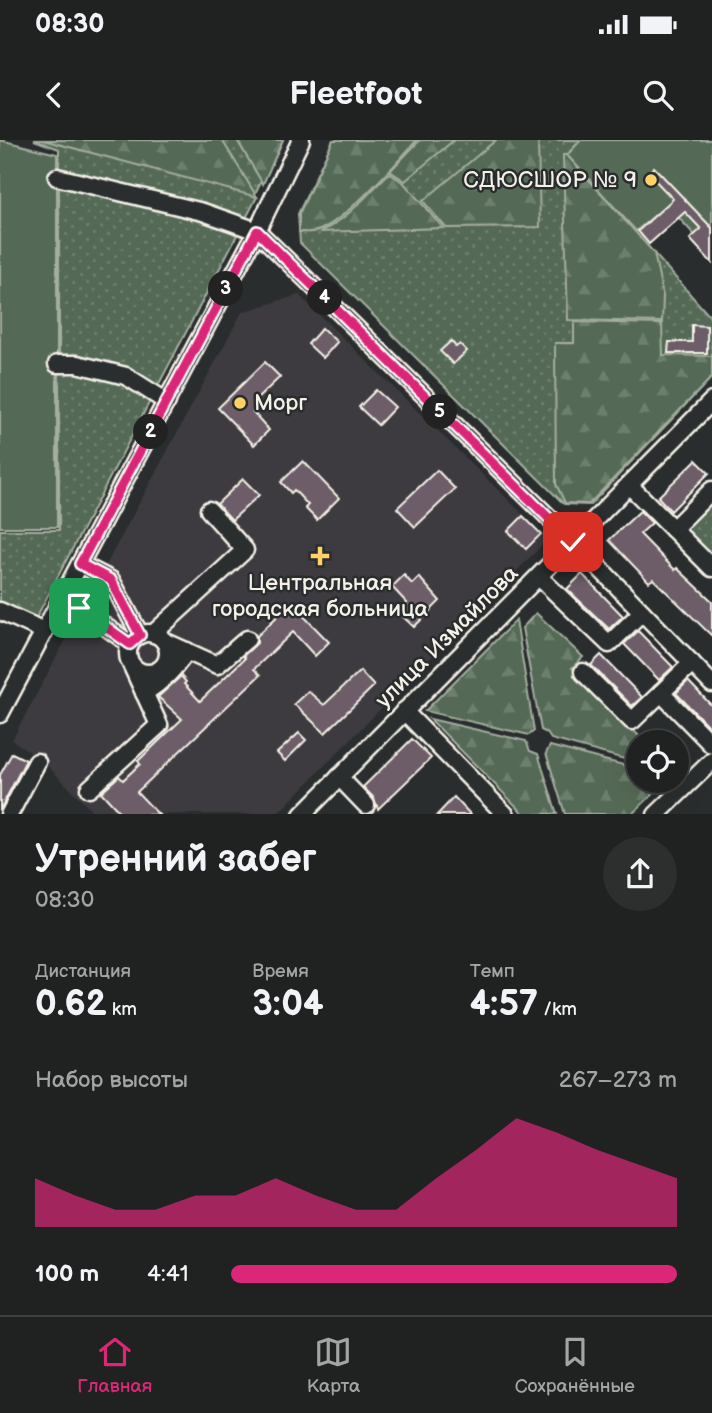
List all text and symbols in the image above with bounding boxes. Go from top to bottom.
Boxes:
text: 08:30 [35,9,104,40]
text: Fleetfoot [289,75,423,114]
icon: back [35,76,73,114]
icon: search [639,76,677,114]
place label: СДЮСШОР № 9 [463,166,637,194]
marker: СДЮСШОР № 9 [643,172,659,188]
pin: 3 [208,272,244,306]
text: 3 [220,277,231,300]
pin: 4 [308,280,342,316]
text: 4 [319,286,330,309]
place label: Морг [254,389,307,417]
pin: 5 [422,394,458,430]
marker: Морг [232,395,248,411]
text: 5 [434,400,445,423]
pin: 2 [134,414,168,450]
text: 2 [145,420,156,443]
pin [543,512,603,572]
icon: check [554,523,592,561]
marker: Центральная городская больница [310,546,330,566]
street label: улица Измайлова [370,559,525,714]
place label: Центральная городская больница [212,569,429,623]
pin [49,578,109,638]
icon: arrive [60,589,98,627]
map controls [626,730,689,793]
button: locate [626,730,689,793]
text: Утренний забег [35,837,317,882]
button: share [603,837,677,911]
text: 08:30 [35,886,94,914]
text: Дистанция [35,960,131,983]
text: Время [252,960,309,983]
text: Темп [470,960,515,983]
text: 0.62 [35,983,107,1026]
text: 3:04 [252,983,324,1026]
text: 4:57 [470,983,538,1026]
text: km [107,998,137,1021]
text: /km [538,998,577,1021]
text: Набор высоты [35,1066,188,1094]
text: 267–273 m [559,1066,677,1094]
text: 100 m [35,1260,99,1288]
text: 4:41 [147,1260,189,1288]
tab: Главная [77,1333,152,1398]
tab: Карта [307,1333,360,1398]
tab: Сохранённые [515,1333,635,1398]

